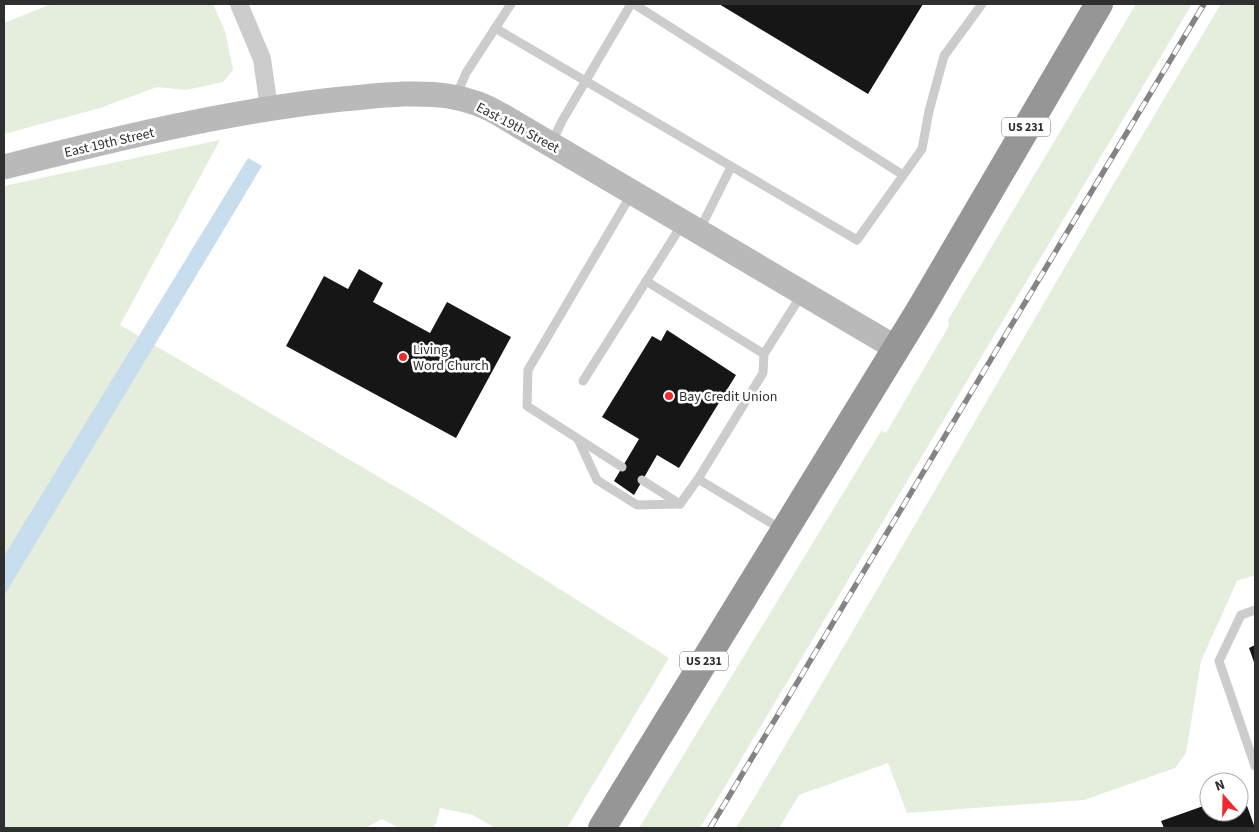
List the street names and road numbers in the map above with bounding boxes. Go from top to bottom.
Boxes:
street label: East 19th Street [472,98,563,158]
road number: US 231 [1002,118,1050,136]
street label: East 19th Street [62,123,156,163]
road number: US 231 [680,651,728,670]

